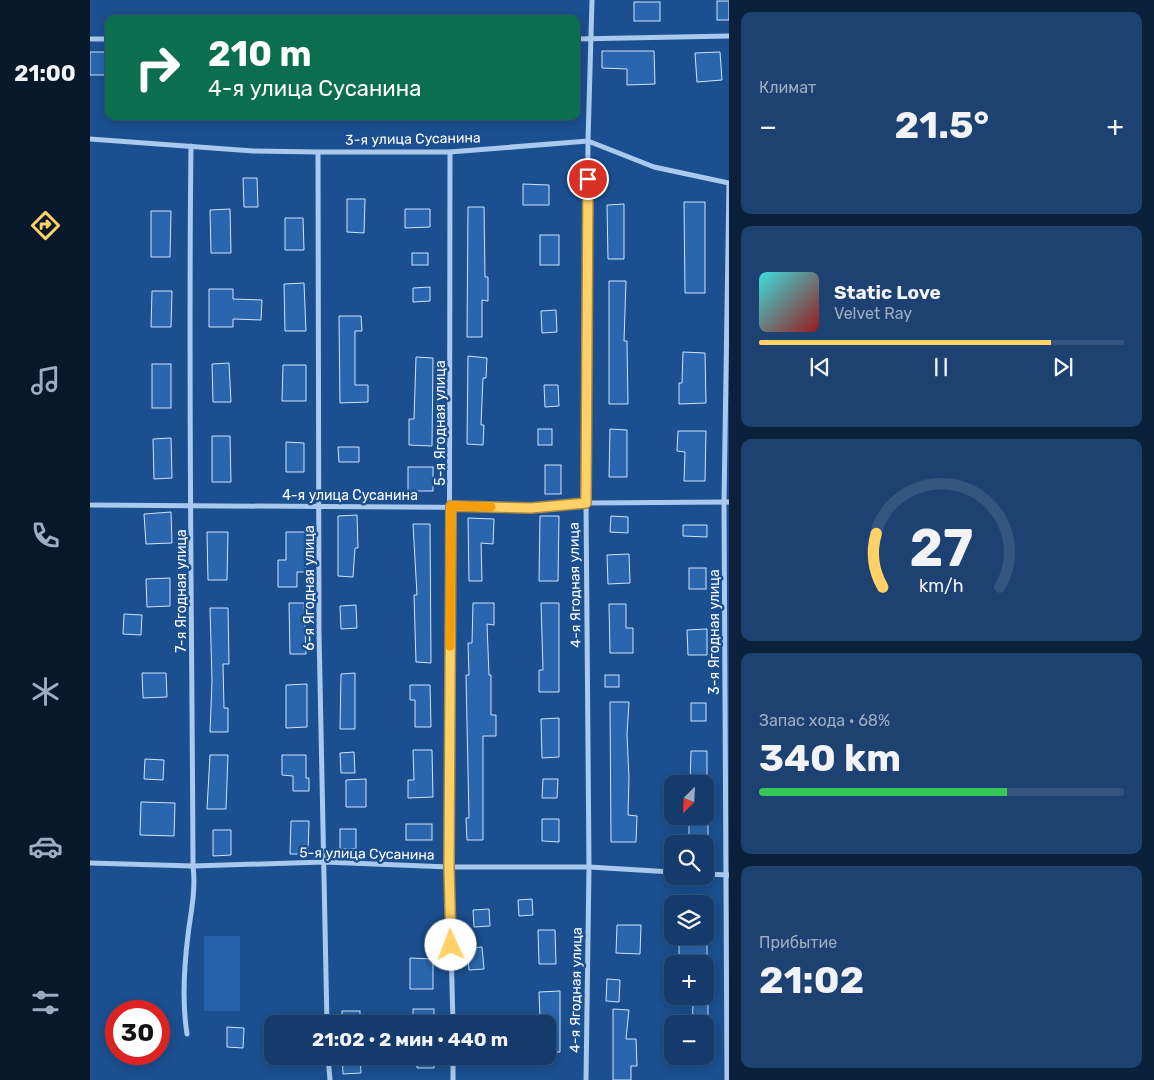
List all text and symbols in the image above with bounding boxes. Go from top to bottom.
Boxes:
text: 210 m [208,33,311,75]
icon: right [125,35,190,100]
text: 21:00 [14,60,76,87]
text: 4-я улица Сусанина [208,75,421,102]
text: Климат [759,78,816,97]
text: 21.5° [895,102,989,148]
text: − [759,110,777,143]
text: + [1107,110,1124,143]
street label: 3-я улица Сусанина [345,129,481,149]
pin [567,158,609,200]
icon: arrive [574,165,602,193]
icon: directions [28,208,63,243]
text: Static Love [834,281,941,304]
text: Velvet Ray [834,304,912,323]
icon: previous [806,353,834,381]
icon: pause [927,353,955,381]
icon: next [1049,353,1077,381]
street label: 5-я Ягодная улица [432,360,449,486]
icon: music [28,363,63,398]
street label: 4-я улица Сусанина [282,487,418,504]
text: 27 [910,517,973,579]
icon: phone [28,518,63,553]
street label: 4-я Ягодная улица [565,522,585,648]
street label: 6-я Ягодная улица [301,525,318,651]
street label: 7-я Ягодная улица [173,529,190,653]
street label: 3-я Ягодная улица [706,569,723,695]
text: km/h [919,575,964,596]
icon: climate [28,674,63,709]
text: Запас хода · 68% [759,711,890,730]
text: 340 km [759,735,901,781]
north arrow [664,775,714,825]
map controls [664,775,714,1065]
icon: car [28,829,63,864]
button: search [664,835,714,885]
street label: 5-я улица Сусанина [299,844,435,864]
button: layers [664,895,714,945]
position arrow [424,918,476,970]
street label: 4-я Ягодная улица [566,927,586,1053]
text: Прибытие [759,933,837,952]
button: + [664,955,714,1005]
text: 21:02 [759,957,864,1003]
icon: filters [28,985,63,1020]
speed limit sign: 30 [105,1000,170,1065]
button: − [664,1015,714,1065]
text: 21:02 · 2 мин · 440 m [312,1028,508,1051]

